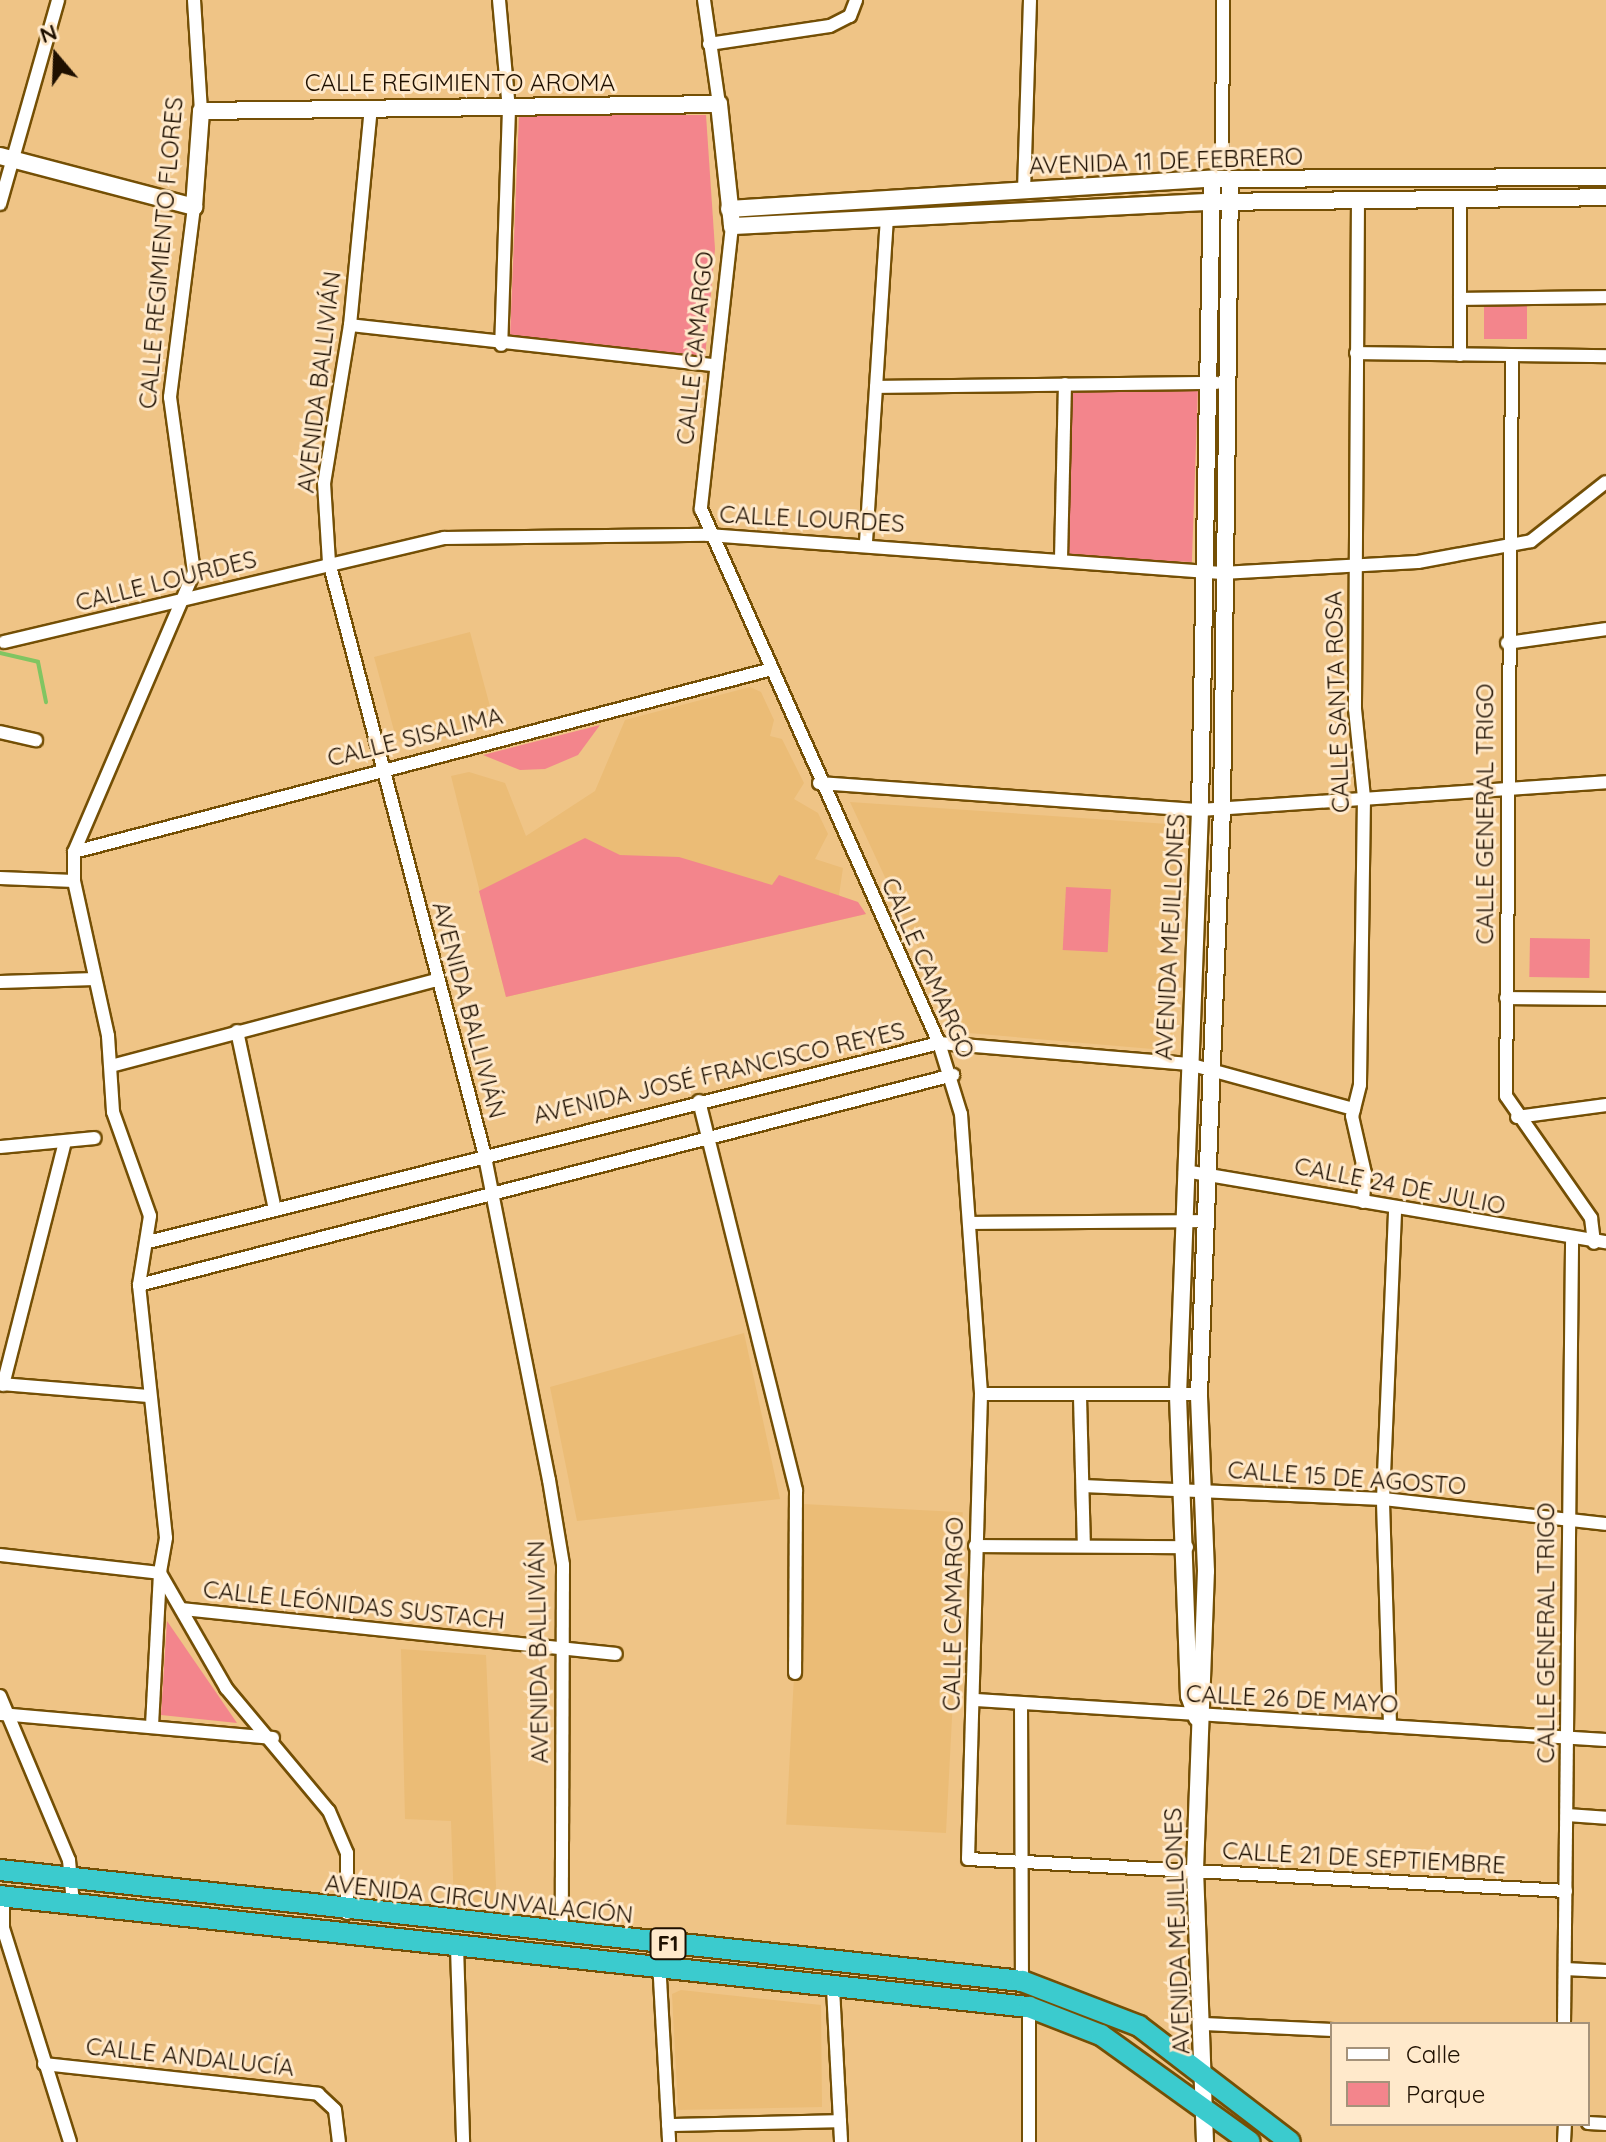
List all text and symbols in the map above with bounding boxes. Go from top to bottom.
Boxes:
north arrow [16,16,96,96]
text: N [36,17,60,49]
street label: CALLE REGIMIENTO AROMA [305,69,615,97]
street label: CALLE REGIMIENTO FLORES [133,96,189,410]
street label: AVENIDA 11 DE FEBRERO [1029,142,1303,180]
street label: CALLE CAMARGO [671,250,719,446]
street label: AVENIDA BALLIVIÁN [291,269,347,495]
street label: CALLE LOURDES [719,500,905,538]
street label: CALLE LOURDES [73,545,259,617]
street label: CALLE SANTA ROSA [1319,591,1355,813]
street label: CALLE GENERAL TRIGO [1471,684,1499,944]
street label: CALLE SISALIMA [324,701,506,773]
street label: AVENIDA MEJILLONES [1149,813,1191,1061]
street label: CALLE CAMARGO [875,873,981,1063]
street label: AVENIDA BALLIVIÁN [426,898,512,1122]
street label: AVENIDA JOSÉ FRANCISCO REYES [531,1016,907,1130]
street label: CALLE 24 DE JULIO [1292,1151,1508,1221]
street label: CALLE 15 DE AGOSTO [1227,1455,1467,1501]
street label: CALLE GENERAL TRIGO [1532,1503,1560,1763]
street label: CALLE CAMARGO [937,1517,969,1711]
street label: AVENIDA BALLIVIÁN [522,1540,554,1764]
street label: CALLE LEÓNIDAS SUSTACH [202,1575,506,1635]
street label: CALLE 26 DE MAYO [1185,1679,1399,1719]
street label: AVENIDA MEJILLONES [1158,1807,1196,2055]
street label: CALLE 21 DE SEPTIEMBRE [1222,1836,1506,1880]
street label: AVENIDA CIRCUNVALACIÓN [323,1868,635,1930]
road number: F1 [648,1926,688,1962]
legend [1330,2022,1590,2126]
street label: CALLE ANDALUCÍA [84,2032,296,2082]
text: Calle [1406,2039,1461,2069]
text: Parque [1406,2079,1485,2109]

